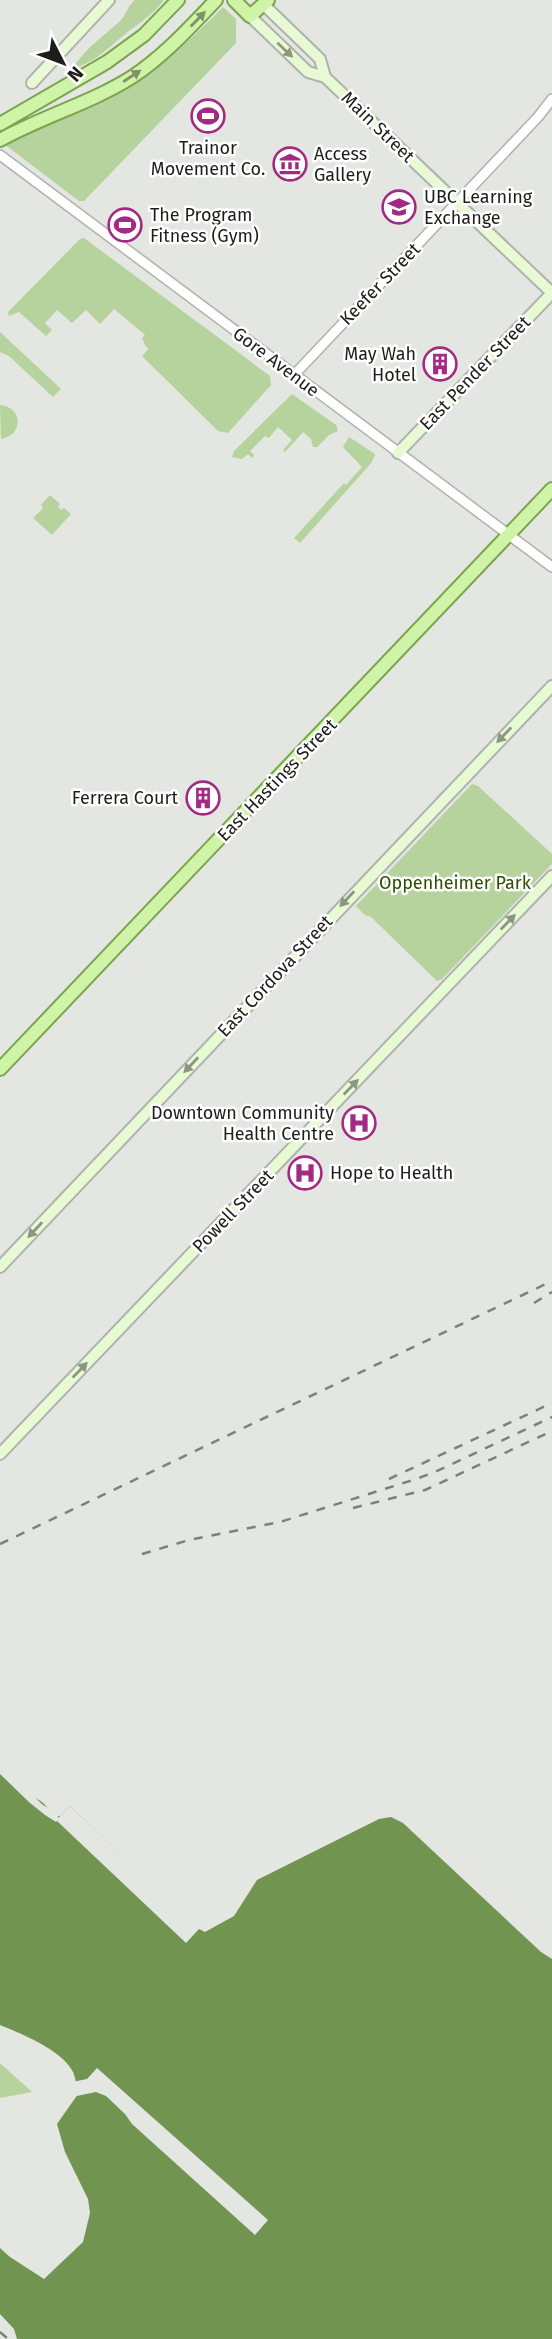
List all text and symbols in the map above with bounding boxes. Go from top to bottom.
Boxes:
one-way arrow [189,11,205,28]
north arrow [28,28,98,98]
one-way arrow [276,42,293,58]
text: N [62,62,88,86]
one-way arrow [123,69,141,83]
street label: Main Street [337,87,419,168]
sports icon: Trainor Movement Co. [189,97,227,135]
place label: Trainor Movement Co. [151,137,265,180]
place label: Access Gallery [314,143,371,186]
museum icon: Access Gallery [271,145,309,183]
place label: UBC Learning Exchange [424,186,533,229]
school or university icon: UBC Learning Exchange [380,188,418,226]
place label: The Program Fitness (Gym) [150,204,259,247]
sports icon: The Program Fitness (Gym) [106,206,144,244]
street label: Keefer Street [335,238,425,330]
street label: East Pender Street [415,311,535,435]
street label: Gore Avenue [228,322,324,402]
place label: May Wah Hotel [344,343,416,386]
building icon: May Wah Hotel [421,345,459,383]
street label: East Hastings Street [213,714,342,846]
one-way arrow [497,726,513,743]
building icon: Ferrera Court [184,779,222,817]
place label: Ferrera Court [72,787,179,809]
park label: Oppenheimer Park [379,872,532,894]
one-way arrow [340,890,356,907]
street label: East Cordova Street [213,910,337,1041]
one-way arrow [500,913,516,931]
one-way arrow [183,1056,199,1074]
one-way arrow [342,1078,359,1095]
place label: Downtown Community Health Centre [151,1102,334,1145]
hospital icon: Downtown Community Health Centre [340,1104,378,1142]
hospital icon: Hope to Health [286,1154,324,1192]
place label: Hope to Health [330,1162,453,1184]
street label: Powell Street [188,1164,279,1257]
one-way arrow [27,1221,43,1239]
one-way arrow [72,1362,88,1379]

